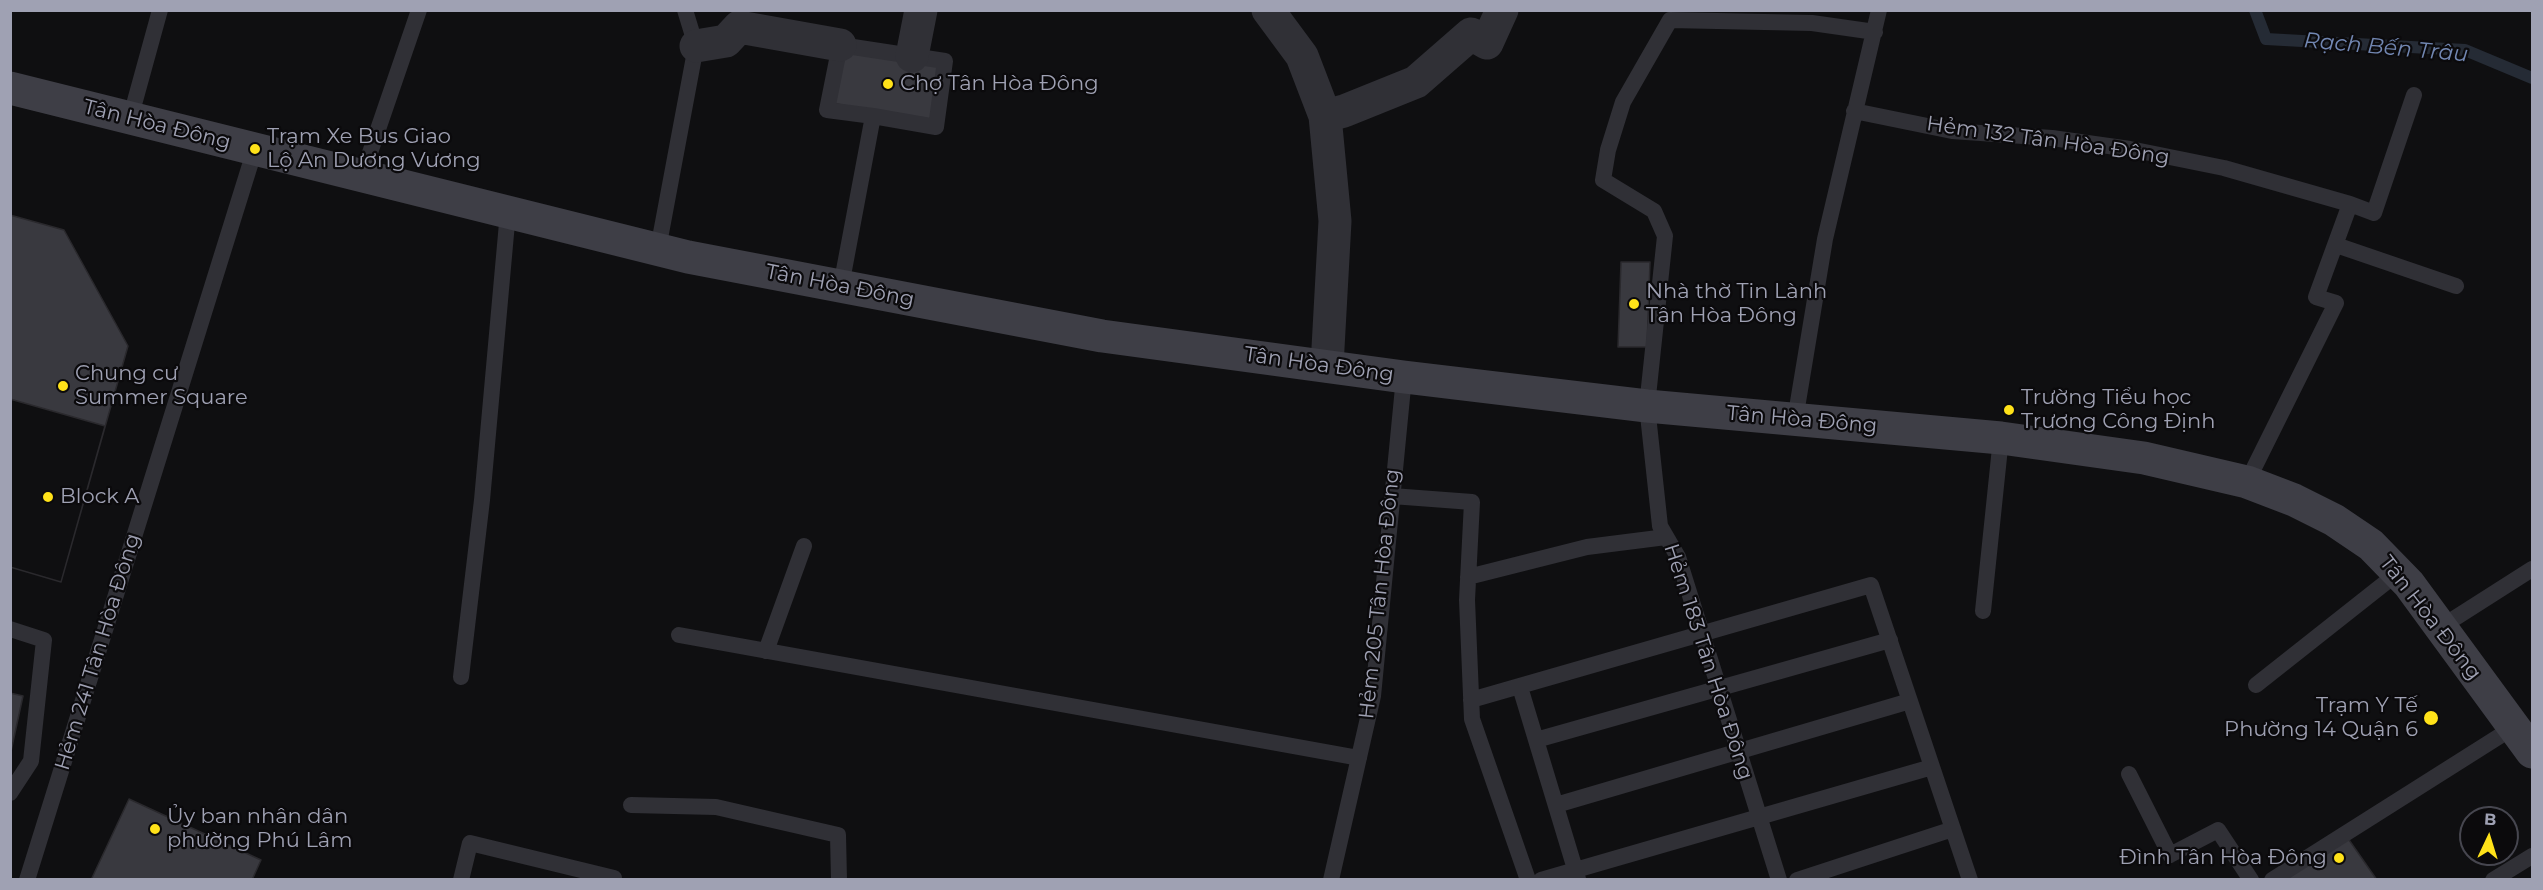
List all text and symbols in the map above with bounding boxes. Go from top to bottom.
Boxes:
water label: Rạch Bến Trâu [2303,28,2469,68]
place label: Chợ Tân Hòa Đông [900,71,1099,97]
marker: Chợ Tân Hòa Đông [881,77,895,91]
street label: Tân Hòa Đông [81,95,233,155]
street label: Hẻm 132 Tân Hòa Đông [1925,111,2171,171]
place label: Trạm Xe Bus Giao Lộ An Dương Vương [267,124,481,174]
marker: Trạm Xe Bus Giao Lộ An Dương Vương [248,142,262,156]
street label: Tân Hòa Đông [764,259,916,313]
place label: Nhà thờ Tin Lành Tân Hòa Đông [1646,279,1827,329]
marker: Nhà thờ Tin Lành Tân Hòa Đông [1627,297,1641,311]
street label: Tân Hòa Đông [1243,342,1395,388]
place label: Chung cư Summer Square [75,361,248,411]
marker: Chung cư Summer Square [56,379,70,393]
place label: Trường Tiểu học Trương Công Định [2021,385,2215,435]
street label: Tân Hòa Đông [1726,401,1878,439]
marker: Trường Tiểu học Trương Công Định [2002,403,2016,417]
street label: Hẻm 205 Tân Hòa Đông [1354,468,1406,720]
place label: Block A [60,484,139,510]
marker: Block A [41,490,55,504]
street label: Hẻm 241 Tân Hòa Đông [50,531,146,773]
street label: Hẻm 183 Tân Hòa Đông [1658,541,1758,783]
street label: Tân Hòa Đông [2374,551,2486,685]
place label: Trạm Y Tế Phường 14 Quận 6 [2224,693,2418,743]
marker: Trạm Y Tế Phường 14 Quận 6 [2422,709,2440,727]
place label: Ủy ban nhân dân phường Phú Lâm [167,804,352,854]
north arrow [2459,806,2519,866]
text: B [2483,810,2497,829]
marker: Ủy ban nhân dân phường Phú Lâm [148,822,162,836]
place label: Đình Tân Hòa Đông [2119,845,2327,871]
marker: Đình Tân Hòa Đông [2332,851,2346,865]

